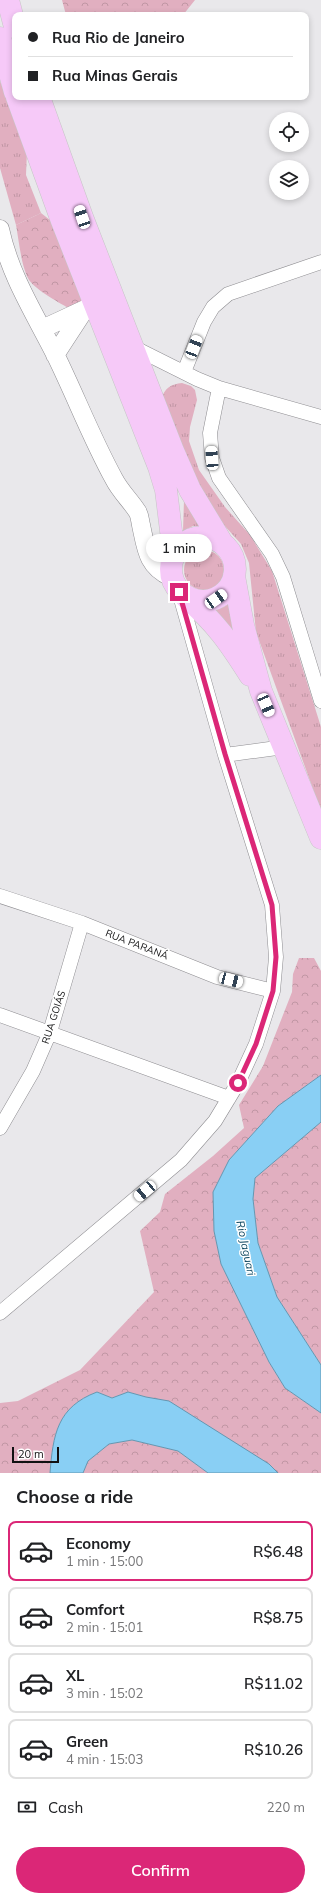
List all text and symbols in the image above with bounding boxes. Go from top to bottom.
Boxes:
text: Rua Rio de Janeiro [52,28,185,47]
text: Rua Minas Gerais [52,66,178,85]
map controls [269,112,309,200]
button: locate [269,112,309,152]
button: layers [269,160,309,200]
car [72,204,92,230]
car [184,334,204,360]
car [205,446,219,470]
callout: 1 min [146,534,212,562]
text: 1 min [162,540,196,556]
route end [170,583,188,601]
car [203,587,229,611]
car [256,692,276,718]
street label: RUA PARANÁ [104,927,171,963]
car [218,971,244,989]
street label: RUA GOIÁS [39,989,68,1045]
route start [229,1074,247,1092]
car [132,1179,158,1203]
water label: Rio Jaguari [233,1219,259,1277]
scale bar [12,1445,59,1464]
text: 20 m [18,1447,44,1461]
text: Choose a ride [16,1485,133,1508]
icon: car [18,1533,54,1569]
text: Economy [66,1534,131,1553]
text: R$6.48 [253,1542,303,1561]
text: 1 min · 15:00 [66,1553,143,1569]
icon: car [18,1599,54,1635]
text: Comfort [66,1600,124,1619]
text: R$8.75 [253,1608,303,1627]
text: 2 min · 15:01 [66,1619,143,1635]
icon: car [18,1665,54,1701]
text: XL [66,1666,84,1685]
text: R$11.02 [244,1674,303,1693]
text: 3 min · 15:02 [66,1685,143,1701]
icon: car [18,1731,54,1767]
text: Green [66,1732,108,1751]
text: R$10.26 [244,1740,303,1759]
text: 4 min · 15:03 [66,1751,143,1767]
icon: cash [16,1796,38,1818]
text: Cash [48,1798,83,1817]
text: 220 m [267,1799,305,1815]
button: Confirm [16,1847,305,1893]

